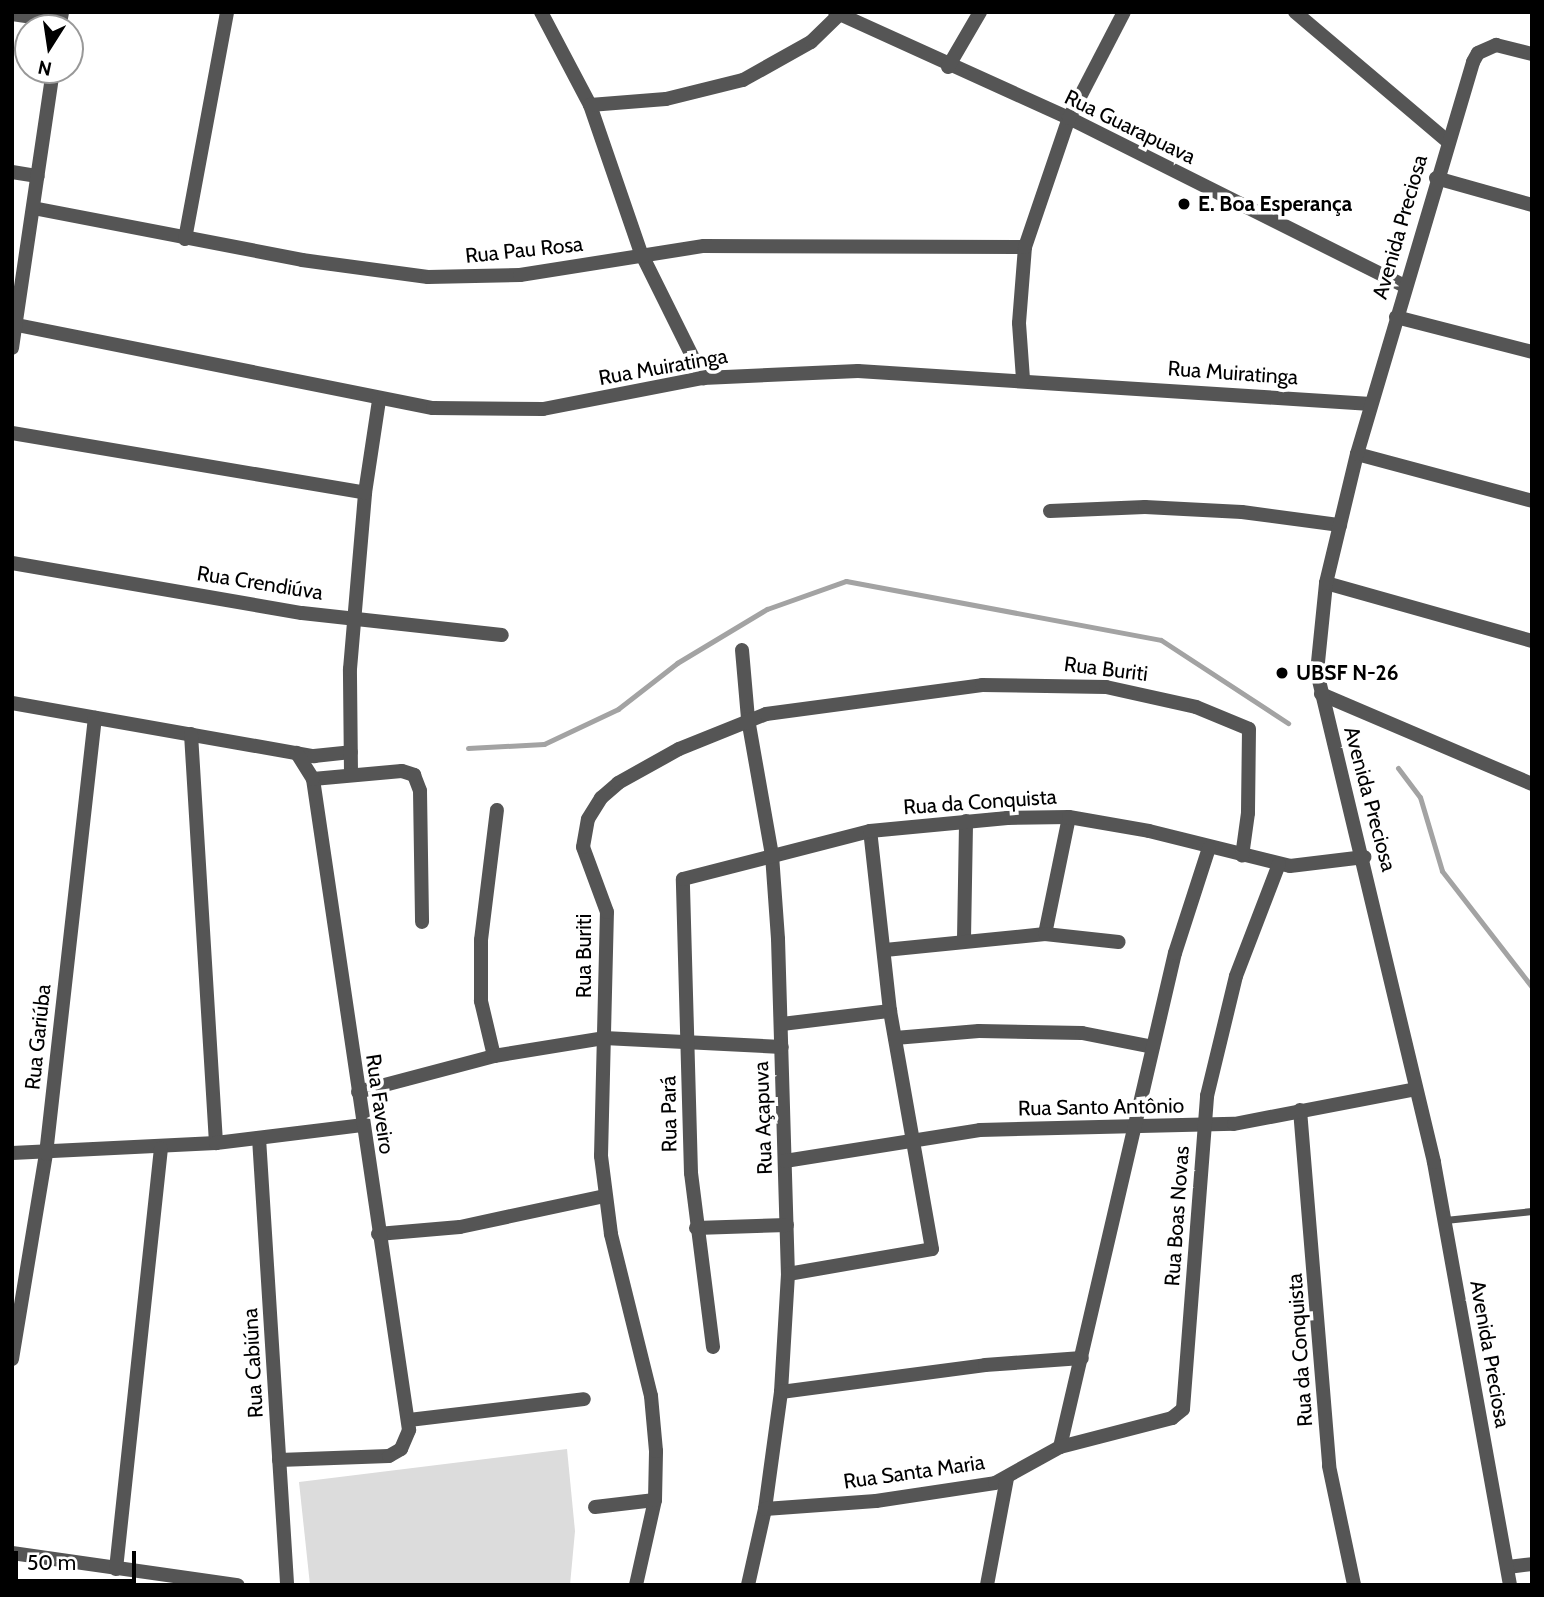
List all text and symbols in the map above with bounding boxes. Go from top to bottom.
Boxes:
north arrow [14,14,84,84]
text: N [36,55,54,81]
street label: Rua Guarapuava [1060,84,1200,170]
street label: Avenida Preciosa [1367,152,1433,302]
place label: E. Boa Esperança [1198,191,1352,217]
marker: E. Boa Esperança [1176,196,1192,212]
street label: Rua Pau Rosa [464,231,584,269]
street label: Rua Muiratinga [596,343,730,391]
street label: Rua Muiratinga [1167,356,1299,390]
street label: Rua Crendiúva [195,561,325,605]
street label: Rua Buriti [1063,651,1149,687]
place label: UBSF N-26 [1296,660,1398,686]
marker: UBSF N-26 [1274,665,1290,681]
street label: Avenida Preciosa [1339,724,1401,874]
street label: Rua da Conquista [903,784,1057,820]
street label: Rua Buriti [571,914,597,998]
street label: Rua Gariúba [20,983,56,1091]
street label: Rua Faveiro [360,1052,400,1156]
street label: Rua Açapuva [748,1061,778,1175]
street label: Rua Pará [656,1075,682,1153]
street label: Rua Santo Antônio [1018,1093,1184,1121]
street label: Rua Boas Novas [1160,1145,1194,1287]
street label: Rua da Conquista [1282,1273,1318,1427]
street label: Avenida Preciosa [1465,1278,1515,1430]
street label: Rua Cabiúna [238,1307,268,1419]
street label: Rua Santa Maria [842,1450,986,1494]
scale bar [18,1538,140,1582]
text: 50 m [27,1550,76,1575]

